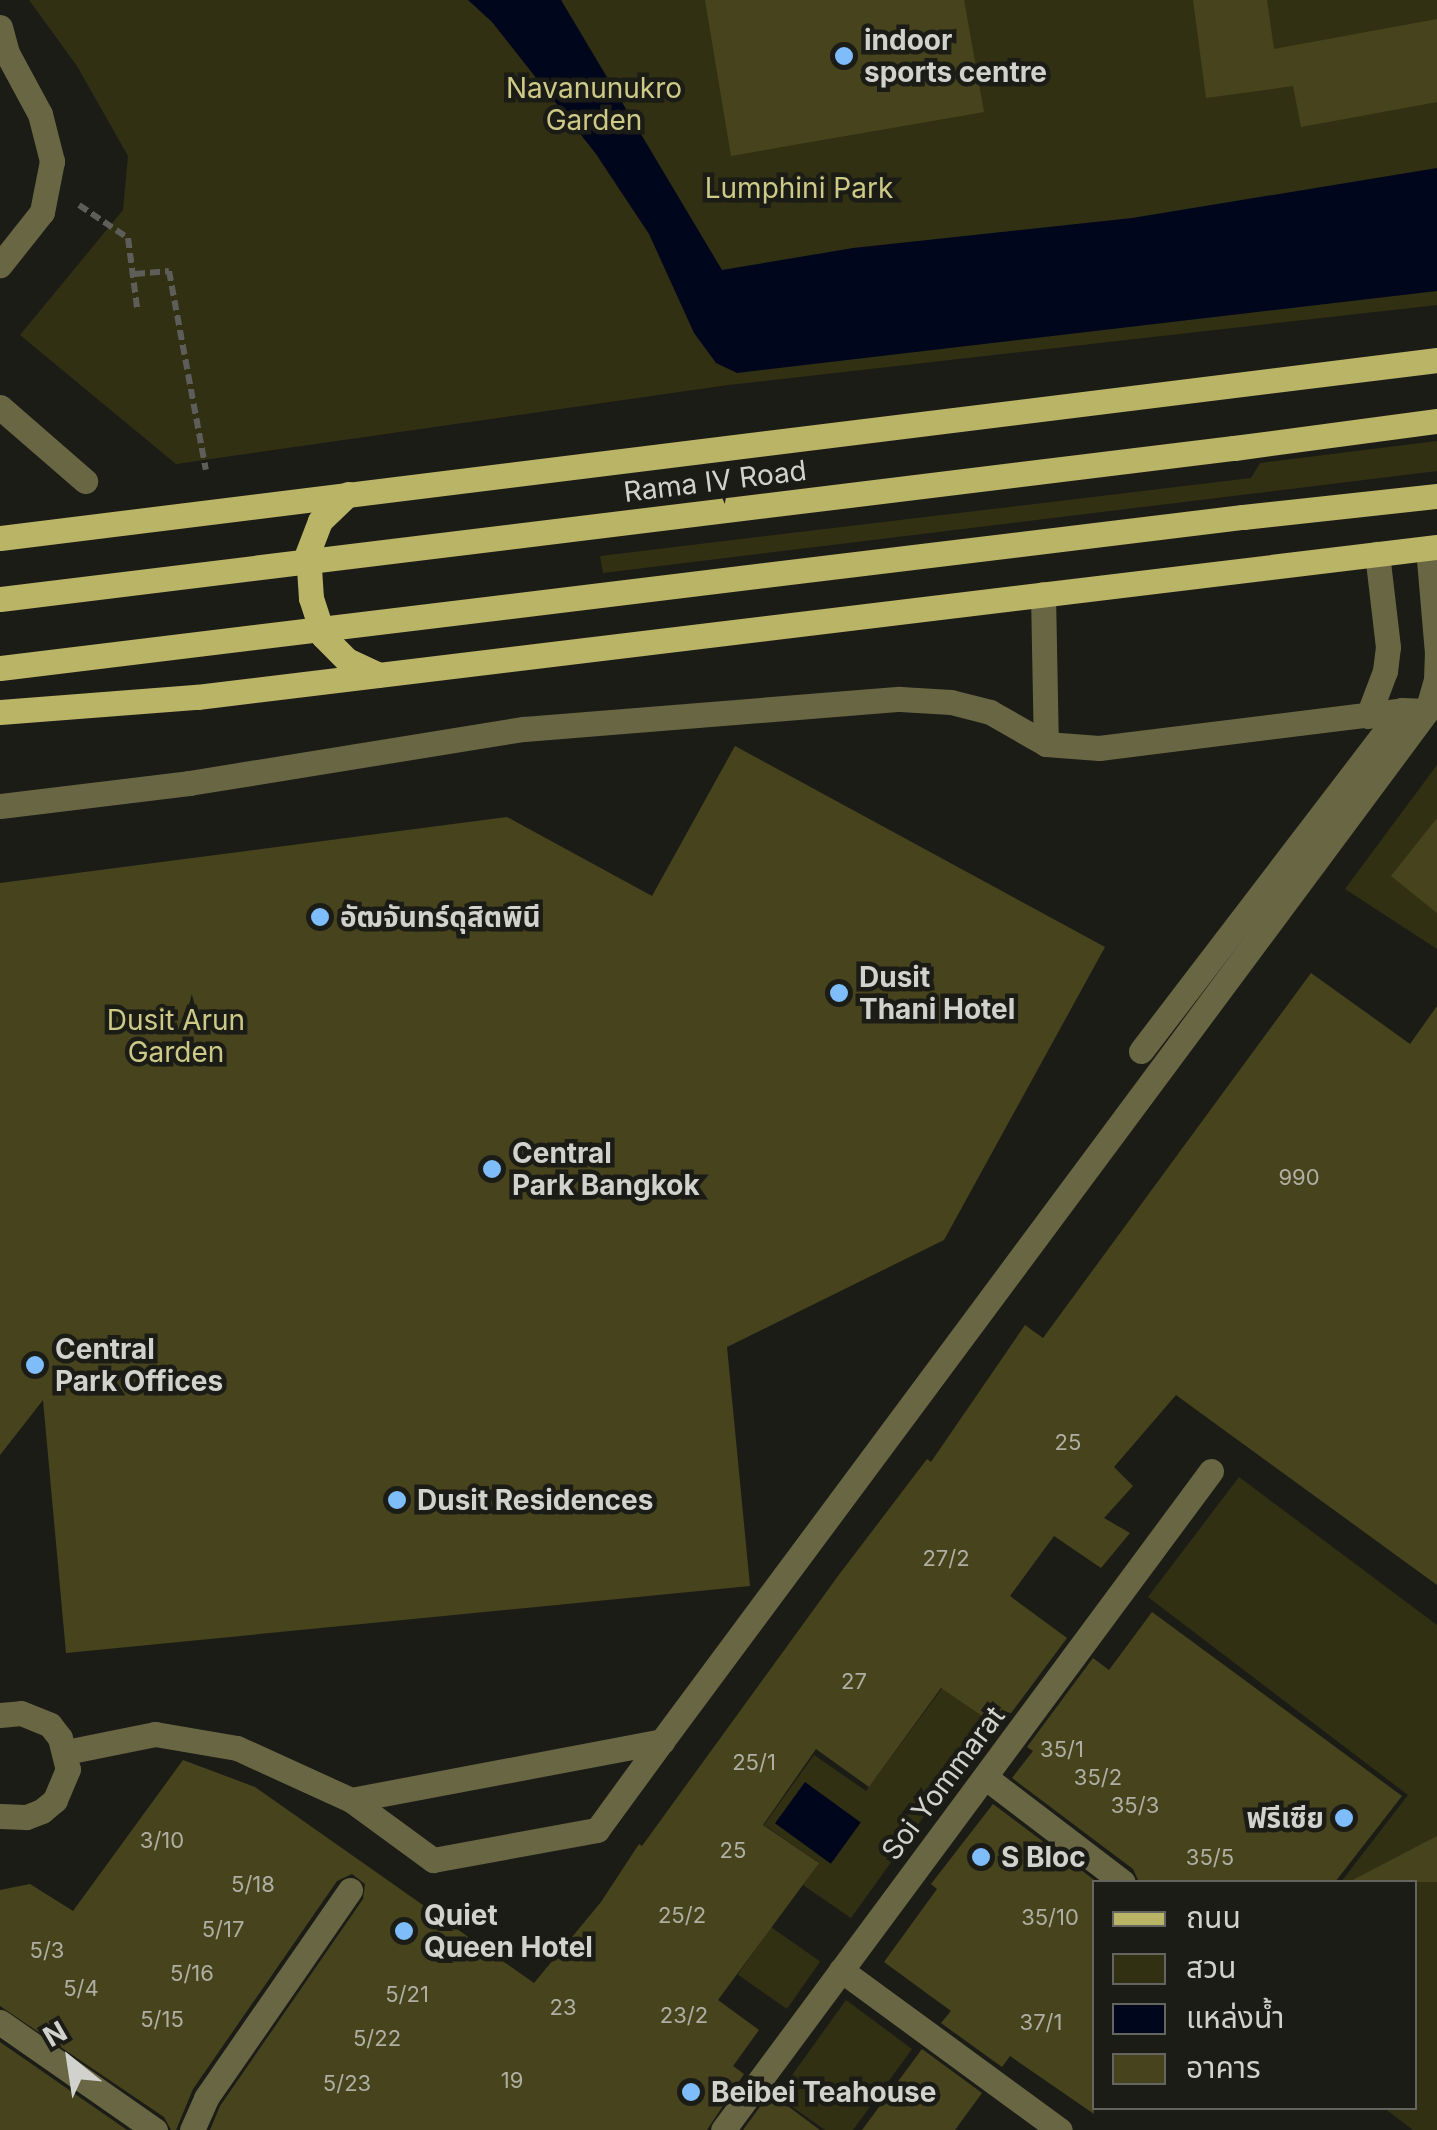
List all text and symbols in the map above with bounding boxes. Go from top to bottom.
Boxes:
place label: indoor sports centre [864,23,1047,89]
marker: indoor sports centre [833,45,855,67]
park label: Navanunukro Garden [506,71,682,137]
park label: Lumphini Park [705,171,893,205]
street label: Rama IV Road [622,453,808,509]
place label: อัฒจันทร์ดุสิตพินี [340,900,541,934]
marker: อัฒจันทร์ดุสิตพินี [309,906,331,928]
place label: Dusit Thani Hotel [859,960,1015,1026]
marker: Dusit Thani Hotel [828,982,850,1004]
park label: Dusit Arun Garden [107,1003,245,1069]
place label: Central Park Bangkok [512,1136,700,1202]
marker: Central Park Bangkok [481,1158,503,1180]
house number: 990 [1278,1165,1320,1191]
place label: Central Park Offices [55,1332,223,1398]
marker: Central Park Offices [24,1354,46,1376]
house number: 25 [1055,1430,1081,1456]
place label: Dusit Residences [417,1483,653,1517]
marker: Dusit Residences [386,1489,408,1511]
house number: 27/2 [922,1546,970,1572]
house number: 27 [841,1669,867,1695]
street label: Soi Yommarat [874,1700,1012,1866]
house number: 35/1 [1040,1737,1084,1763]
house number: 25/1 [732,1750,776,1776]
house number: 35/2 [1074,1765,1122,1791]
house number: 35/3 [1111,1793,1159,1819]
place label: ฟรีเซีย [1246,1801,1324,1835]
marker: ฟรีเซีย [1333,1807,1355,1829]
house number: 3/10 [140,1828,184,1854]
house number: 25 [720,1838,746,1864]
place label: S Bloc [1001,1840,1086,1874]
house number: 35/5 [1186,1845,1234,1871]
marker: S Bloc [970,1846,992,1868]
house number: 5/18 [231,1872,275,1898]
legend [1092,1880,1417,2110]
place label: Quiet Queen Hotel [424,1898,593,1964]
text: ถนน [1186,1899,1241,1935]
house number: 25/2 [658,1903,706,1929]
house number: 35/10 [1021,1905,1079,1931]
house number: 5/17 [202,1917,244,1943]
marker: Quiet Queen Hotel [393,1920,415,1942]
house number: 5/3 [30,1938,64,1964]
text: สวน [1186,1949,1236,1985]
house number: 5/16 [170,1961,214,1987]
house number: 5/4 [63,1976,99,2002]
house number: 5/21 [385,1982,429,2008]
house number: 23 [549,1995,577,2021]
text: แหล่งน้ำ [1186,1999,1284,2035]
house number: 23/2 [660,2003,708,2029]
house number: 5/15 [140,2007,184,2033]
north arrow [20,2010,120,2110]
house number: 37/1 [1020,2010,1062,2036]
text: N [37,2014,73,2054]
house number: 5/22 [353,2026,401,2052]
text: อาคาร [1186,2049,1261,2085]
house number: 19 [501,2068,523,2094]
house number: 5/23 [323,2071,371,2097]
place label: Beibei Teahouse [711,2075,936,2109]
marker: Beibei Teahouse [680,2081,702,2103]

